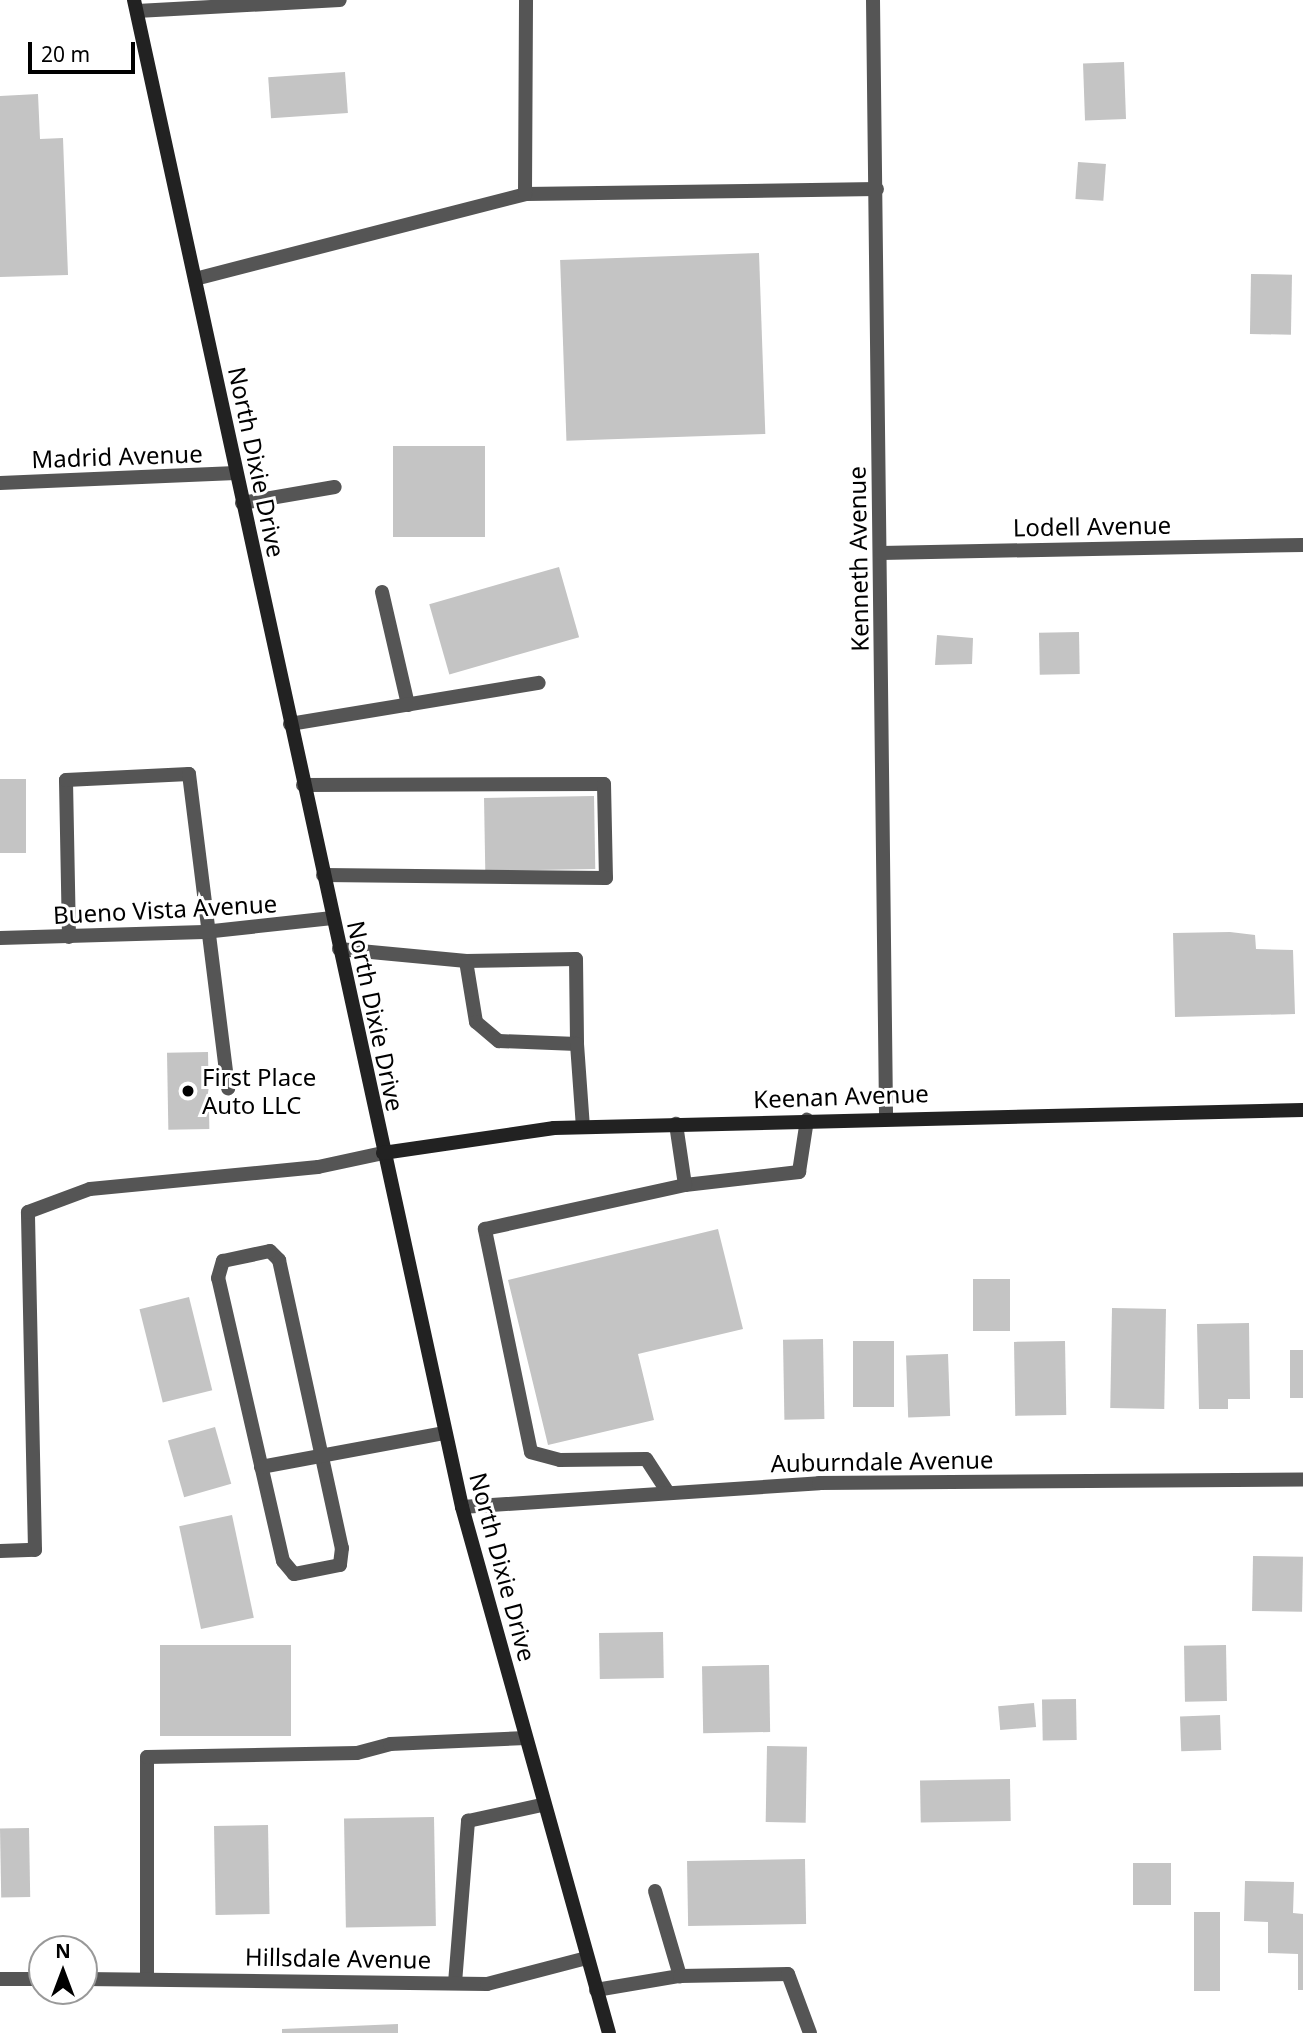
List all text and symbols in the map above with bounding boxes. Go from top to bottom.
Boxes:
scale bar [32,28,138,72]
text: 20 m [41,40,90,68]
street label: North Dixie Drive [223,364,291,560]
street label: Madrid Avenue [31,439,203,473]
street label: Kenneth Avenue [842,466,874,652]
street label: Lodell Avenue [1013,510,1171,542]
street label: Bueno Vista Avenue [52,889,278,929]
street label: North Dixie Drive [342,918,410,1114]
place label: First Place Auto LLC [202,1063,316,1119]
street label: Keenan Avenue [753,1079,929,1113]
marker: First Place Auto LLC [180,1083,196,1099]
street label: Auburndale Avenue [770,1445,994,1477]
street label: North Dixie Drive [464,1470,542,1664]
north arrow [28,1935,98,2005]
text: N [55,1938,71,1964]
street label: Hillsdale Avenue [245,1942,431,1974]

